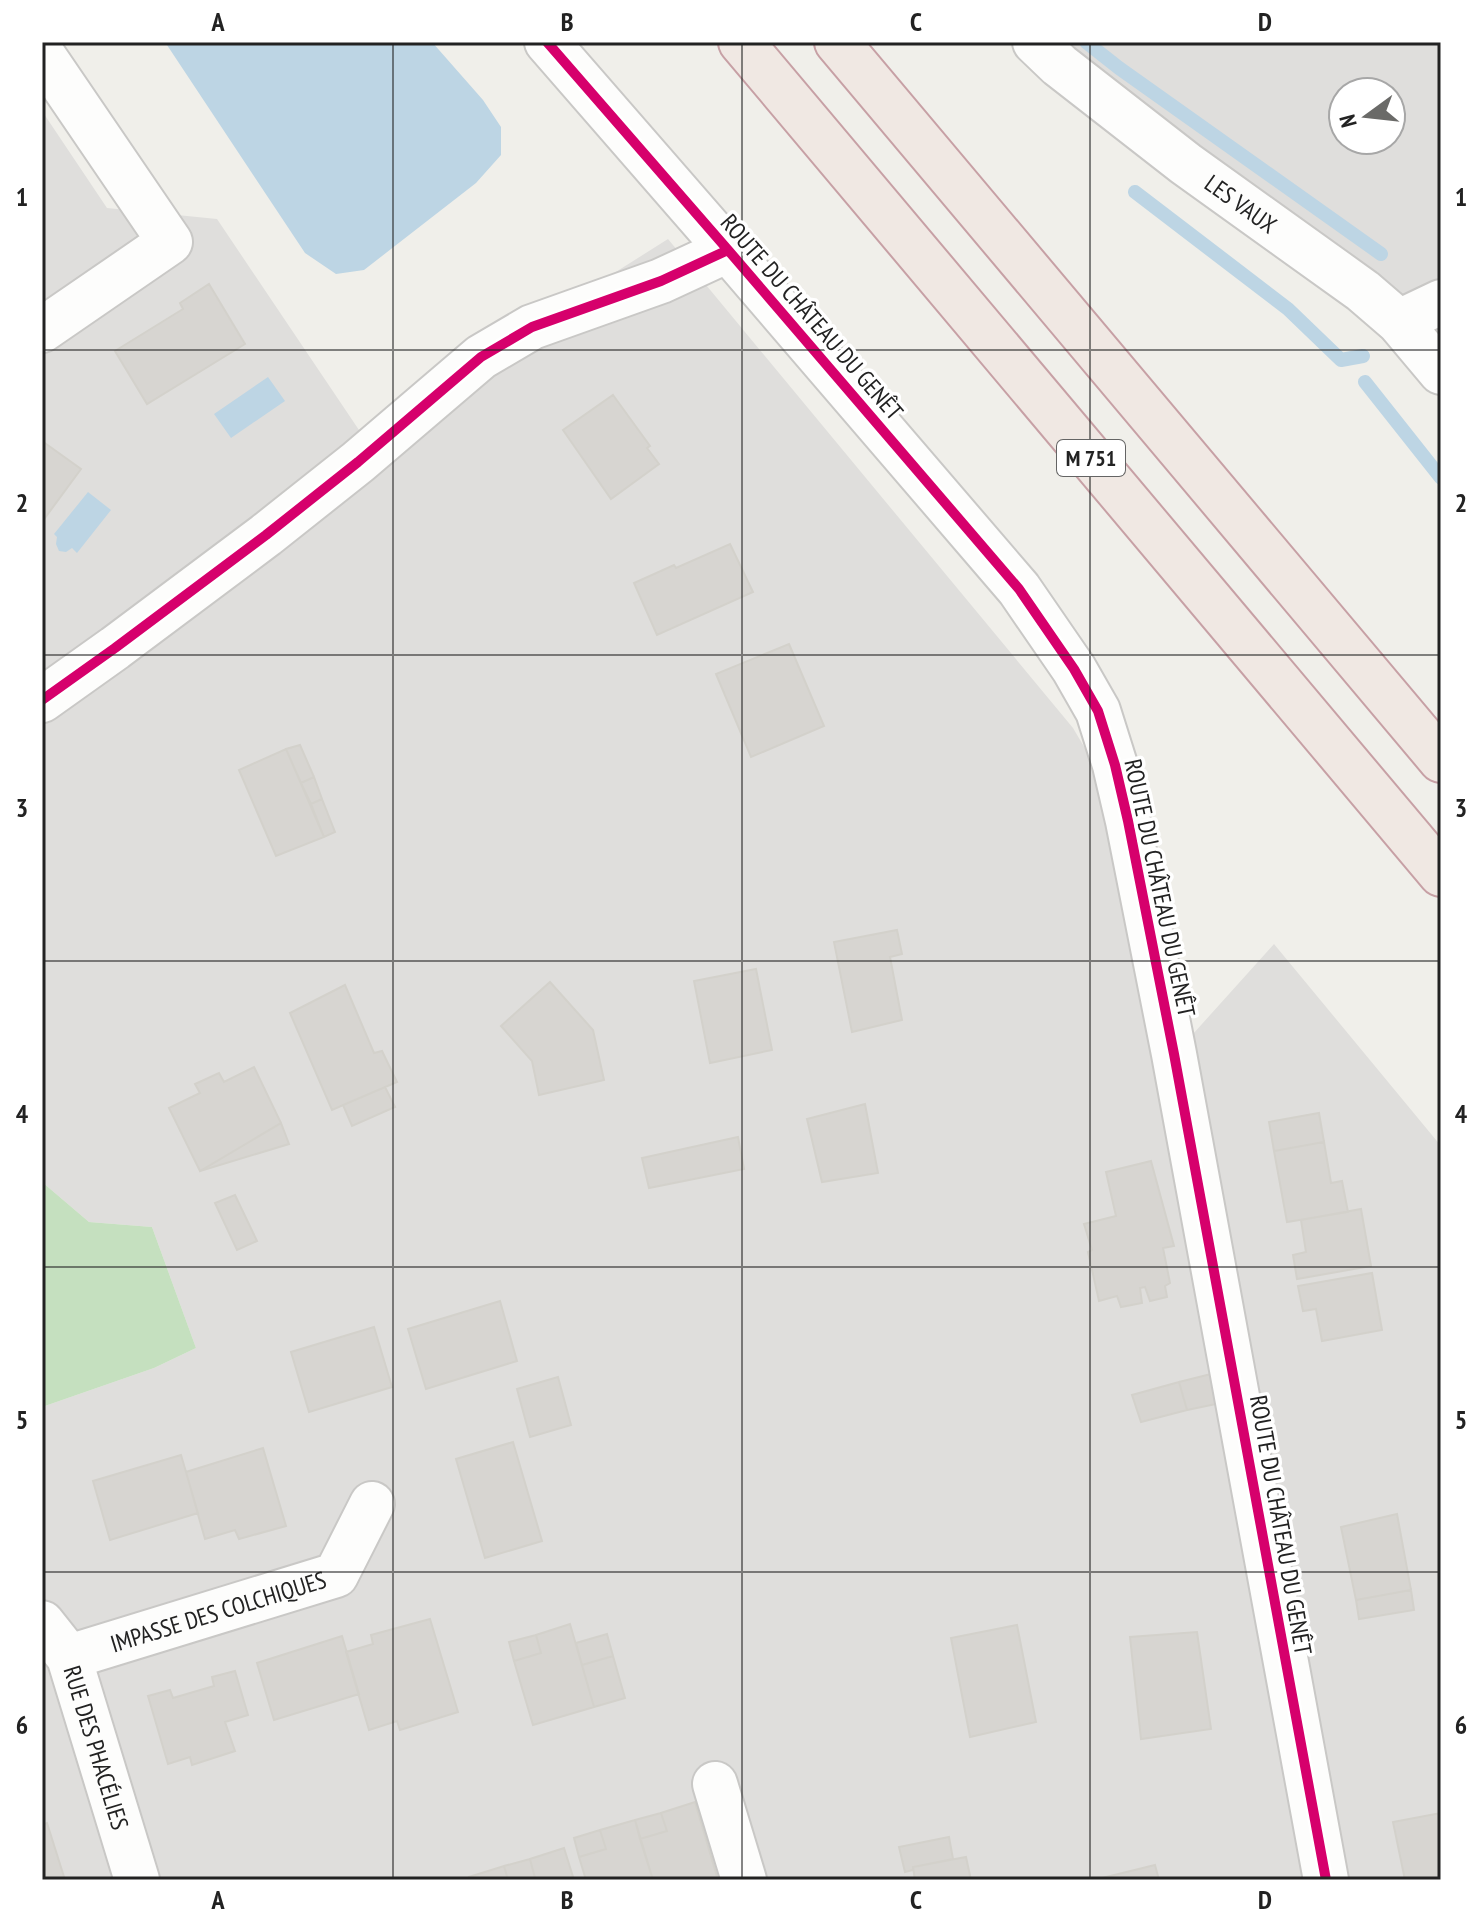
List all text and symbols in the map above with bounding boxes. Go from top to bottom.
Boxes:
text: A [210,5,225,38]
text: B [561,5,574,38]
text: C [910,5,922,38]
text: D [1258,5,1272,38]
north arrow [1327,76,1407,156]
text: N [1333,112,1363,131]
street label: LES VAUX [1199,167,1283,240]
text: 1 [16,180,28,213]
text: 1 [1455,180,1467,213]
street label: ROUTE DU CHÂTEAU DU GENÊT [714,208,910,427]
road number: M 751 [1057,440,1125,476]
text: 2 [16,486,28,519]
text: 2 [1455,486,1467,519]
street label: ROUTE DU CHÂTEAU DU GENÊT [1118,756,1203,1020]
text: 3 [16,791,28,824]
text: 3 [1455,791,1467,824]
text: 4 [16,1097,29,1130]
text: 4 [1455,1097,1468,1130]
street label: ROUTE DU CHÂTEAU DU GENÊT [1243,1393,1319,1657]
text: 5 [16,1403,28,1436]
text: 5 [1455,1403,1467,1436]
street label: IMPASSE DES COLCHIQUES [106,1563,330,1659]
street label: RUE DES PHACÉLIES [57,1662,136,1833]
text: 6 [16,1708,28,1741]
text: 6 [1455,1708,1467,1741]
text: A [210,1883,225,1916]
text: B [561,1883,574,1916]
text: C [910,1883,922,1916]
text: D [1258,1883,1272,1916]

